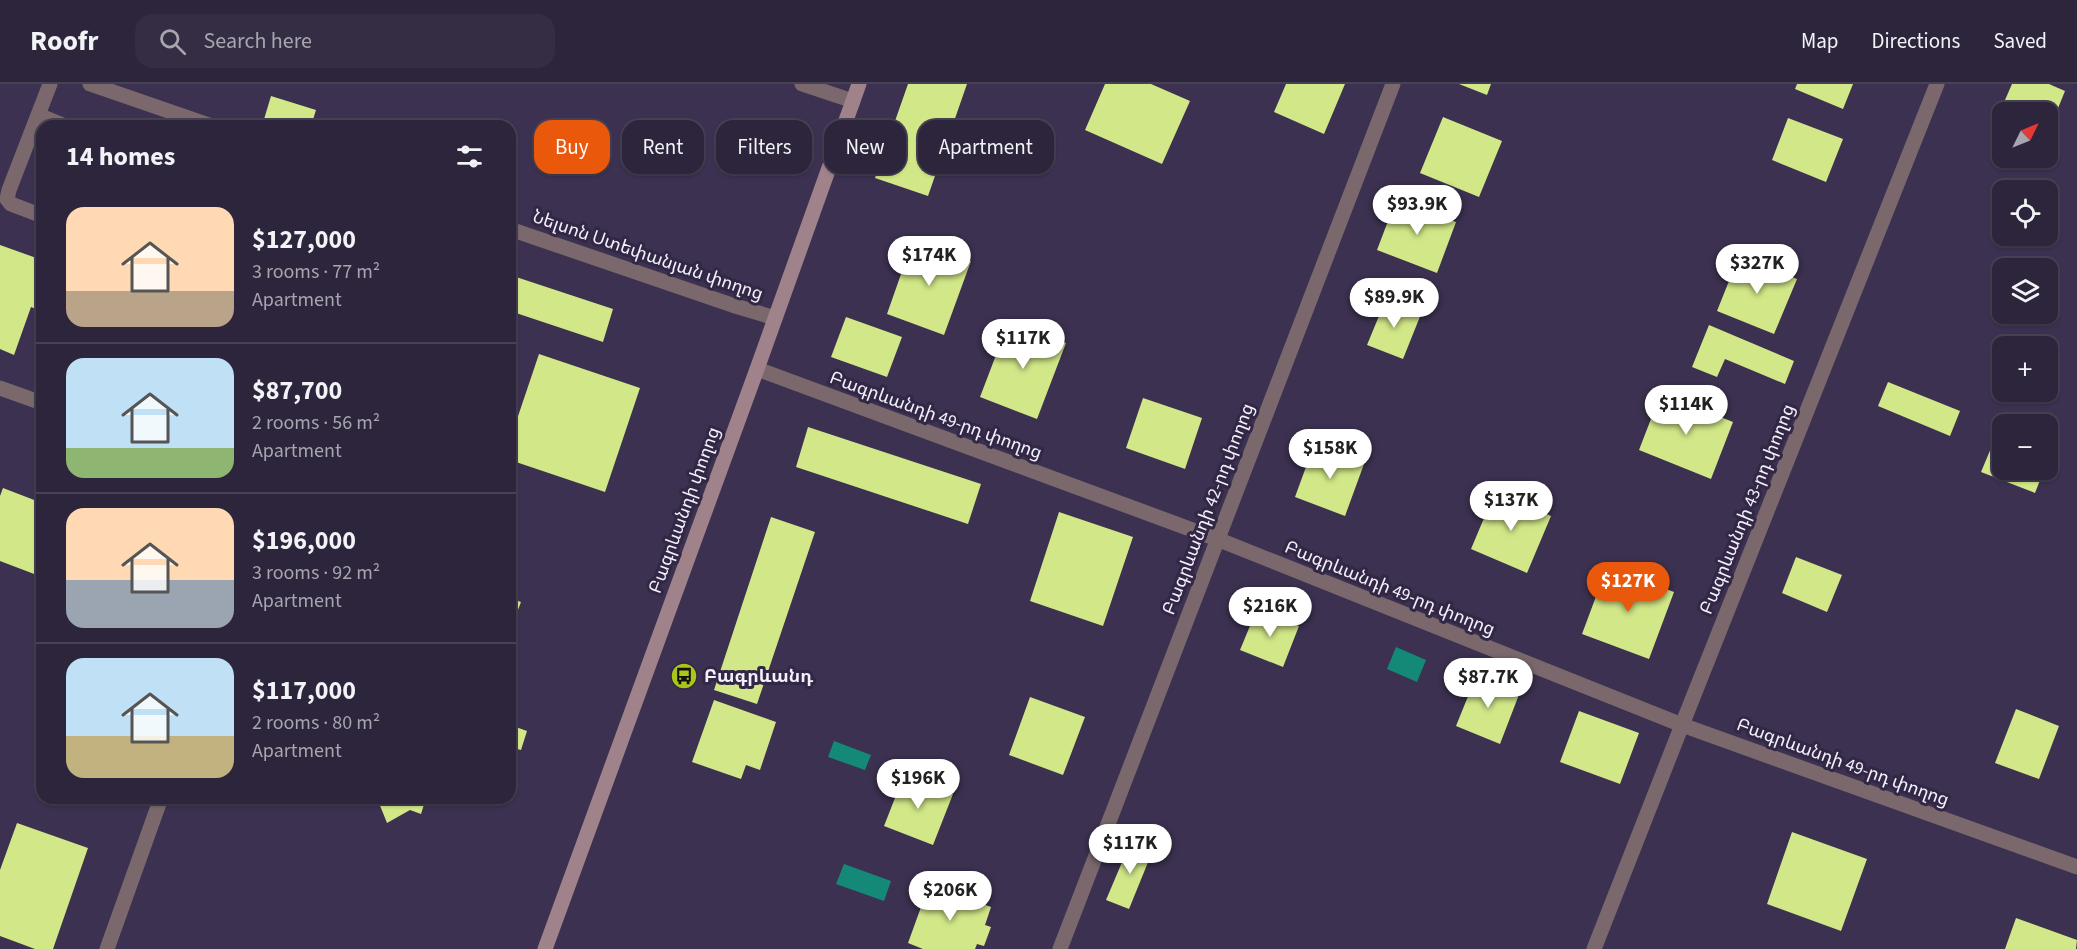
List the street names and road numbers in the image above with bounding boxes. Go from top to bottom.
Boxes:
street label: Նելսոն Ստեփանյան փողոց [529,204,767,307]
street label: Բագրևանդի 49-րդ փողոց [826,365,1046,466]
street label: Բագրևանդի 42-րդ փողոց [1157,400,1260,619]
street label: Բագրևանդի 43-րդ փողոց [1694,400,1801,618]
street label: Բագրևանդի փողոց [643,424,726,597]
street label: Բագրևանդի 49-րդ փողոց [1281,535,1499,642]
street label: Բագրևանդի 49-րդ փողոց [1733,712,1953,813]

